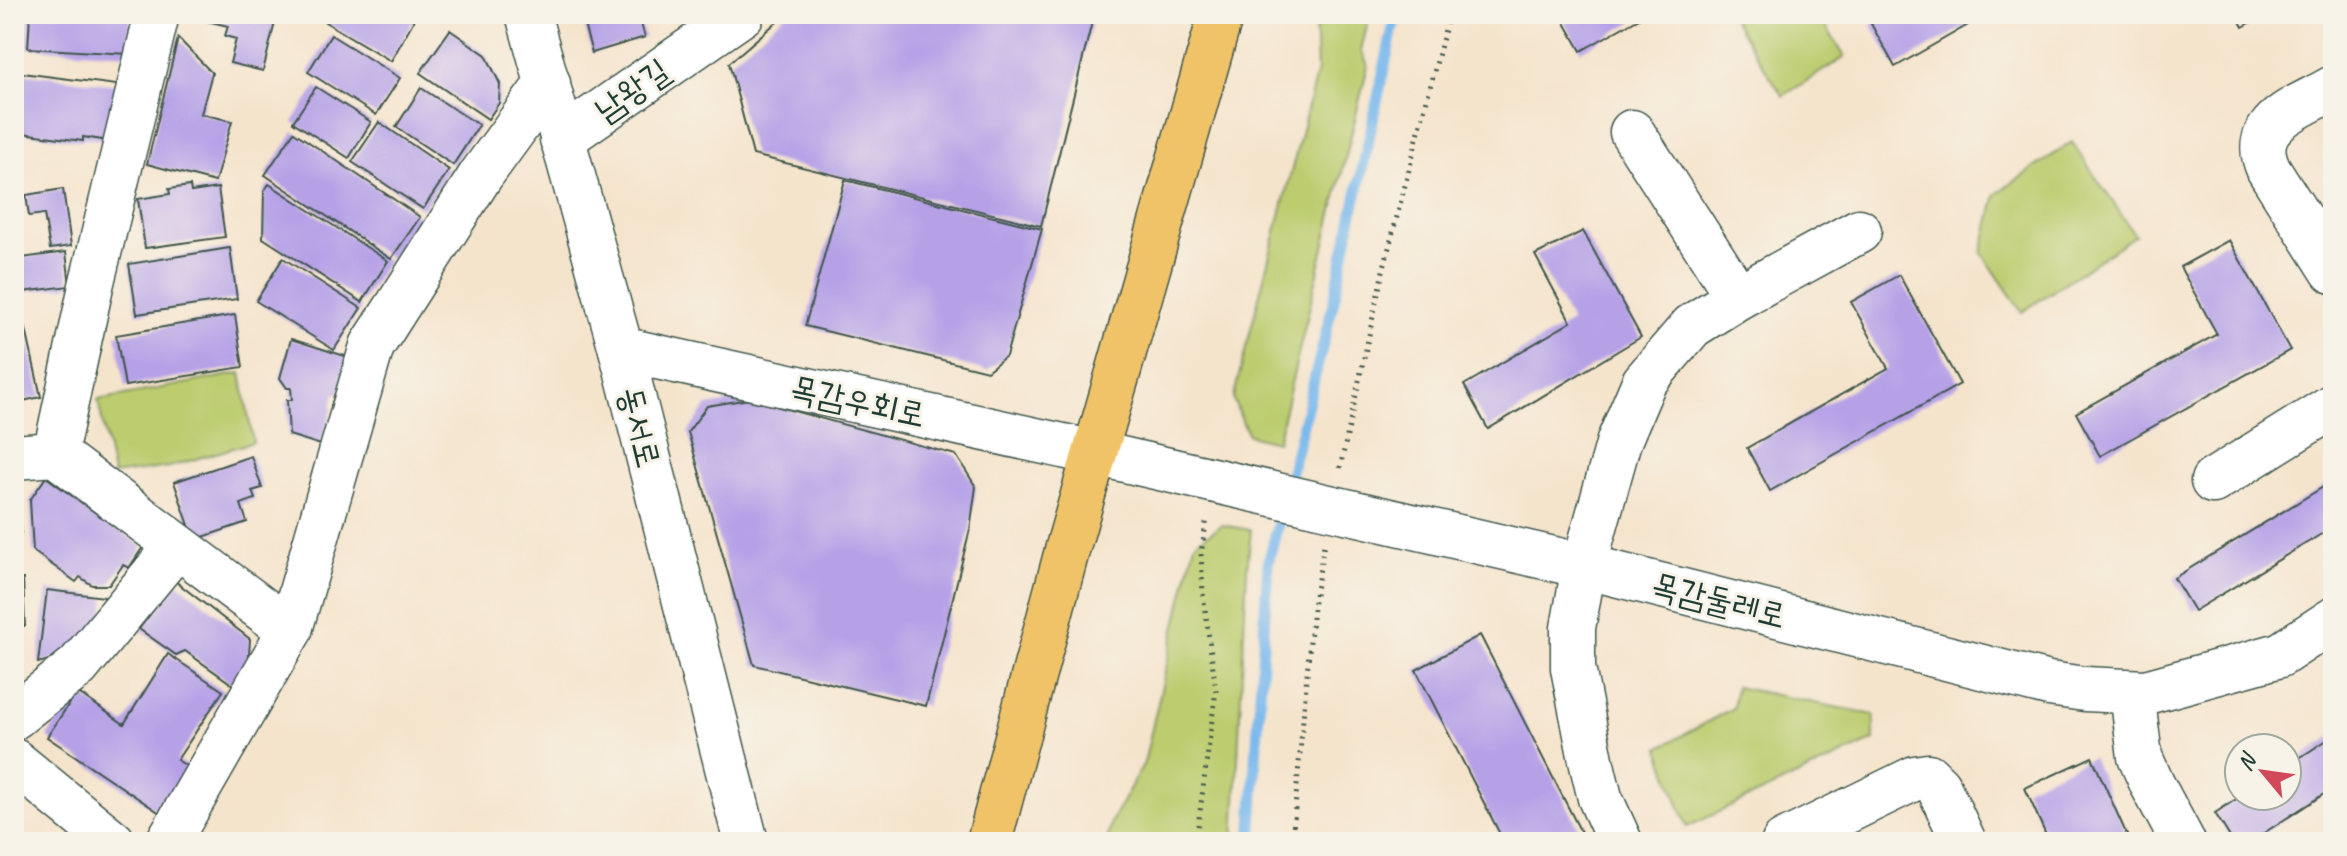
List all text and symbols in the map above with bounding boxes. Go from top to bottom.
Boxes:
street label: 남왕길 [586,49,678,131]
street label: 목감우회로 [787,366,929,436]
street label: 동서로 [609,382,671,472]
street label: 목감둘레로 [1647,563,1791,637]
north arrow [2223,732,2303,812]
text: N [2231,747,2264,776]

